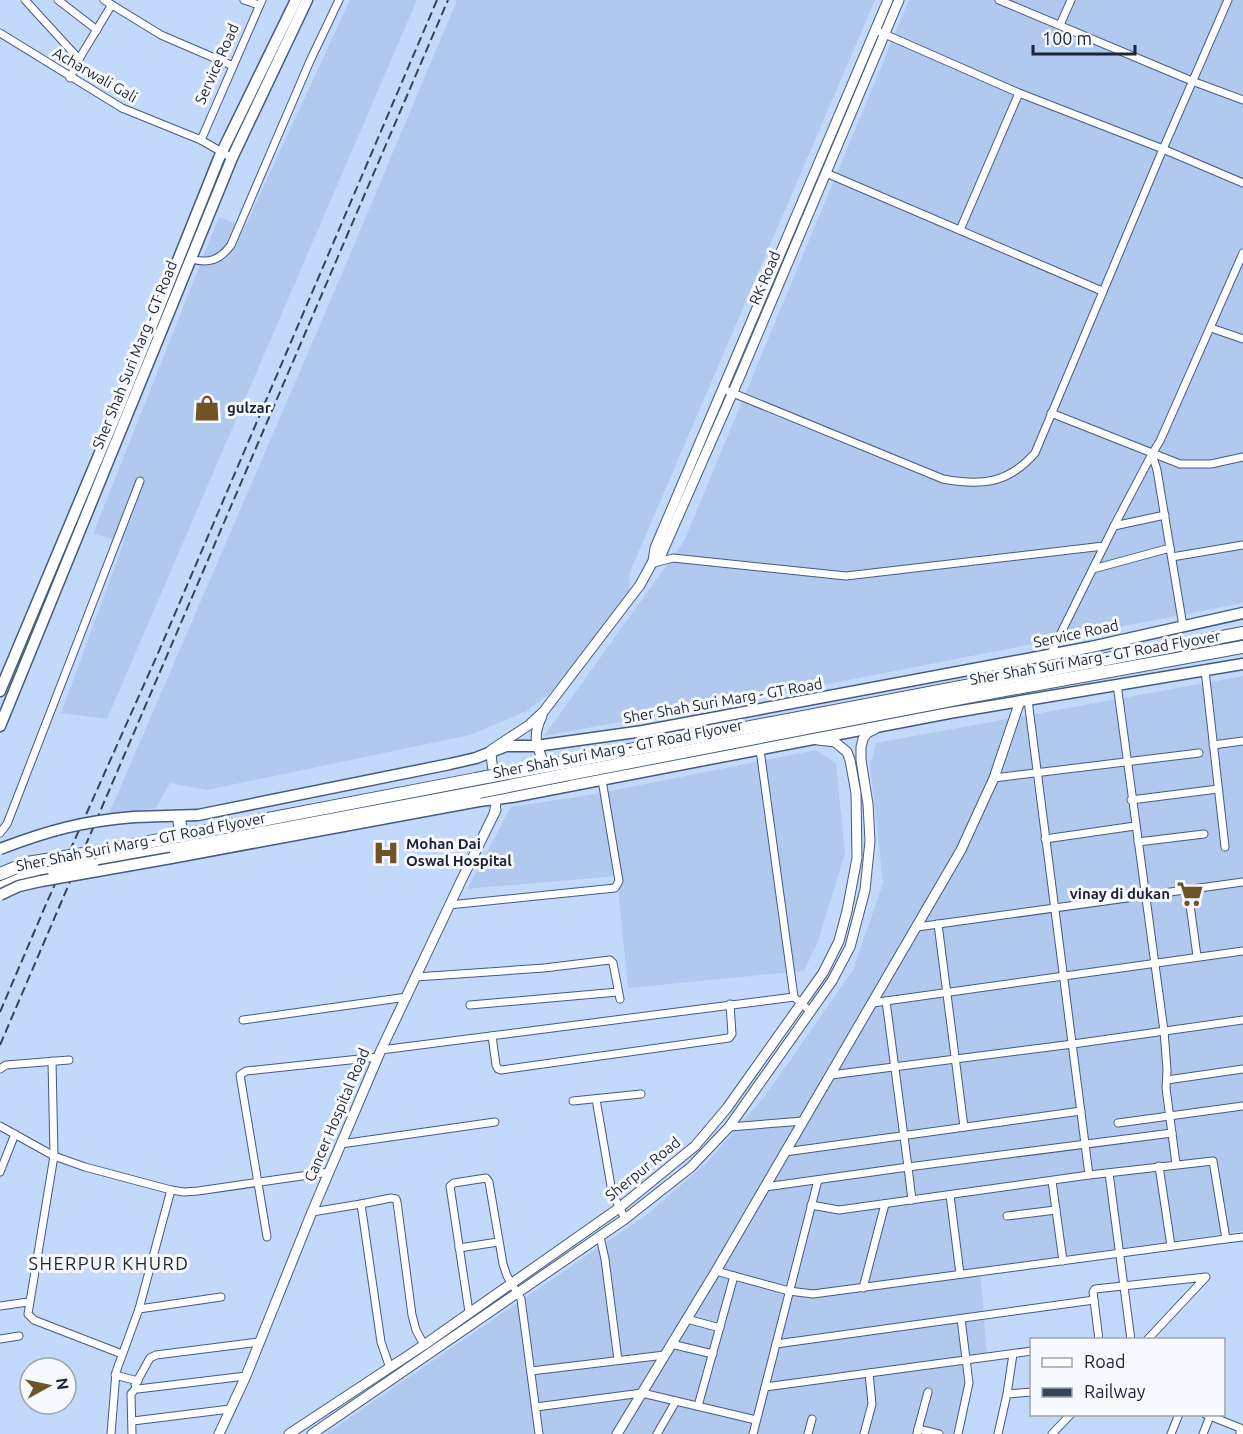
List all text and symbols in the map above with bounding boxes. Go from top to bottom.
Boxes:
scale bar [1033,18,1135,56]
street label: Service Road [191,21,242,107]
text: 100 m [1042,28,1092,48]
street label: Acharwali Gali [50,44,140,106]
street label: RK Road [746,248,783,307]
street label: Sher Shah Suri Marg - GT Road [89,258,180,451]
shop icon: gulzar [192,393,222,423]
place label: gulzar [227,399,272,416]
street label: Service Road [1032,616,1120,651]
street label: Sher Shah Suri Marg - GT Road Flyover [968,627,1222,688]
street label: Sher Shah Suri Marg - GT Road [622,675,824,726]
street label: Sher Shah Suri Marg - GT Road Flyover [492,716,745,781]
street label: Sher Shah Suri Marg - GT Road Flyover [15,809,268,874]
place label: Mohan Dai Oswal Hospital [406,835,512,869]
hospital icon: Mohan Dai Oswal Hospital [371,838,401,868]
supermarket icon: vinay di dukan [1175,879,1205,909]
place label: vinay di dukan [1070,885,1170,902]
street label: Cancer Hospital Road [301,1045,372,1184]
street label: Sherpur Road [602,1133,684,1204]
district label: SHERPUR KHURD [29,1253,189,1273]
legend [1030,1338,1225,1416]
text: Road [1084,1351,1126,1371]
north arrow [18,1356,78,1416]
text: N [53,1377,73,1391]
text: Railway [1084,1381,1146,1401]

